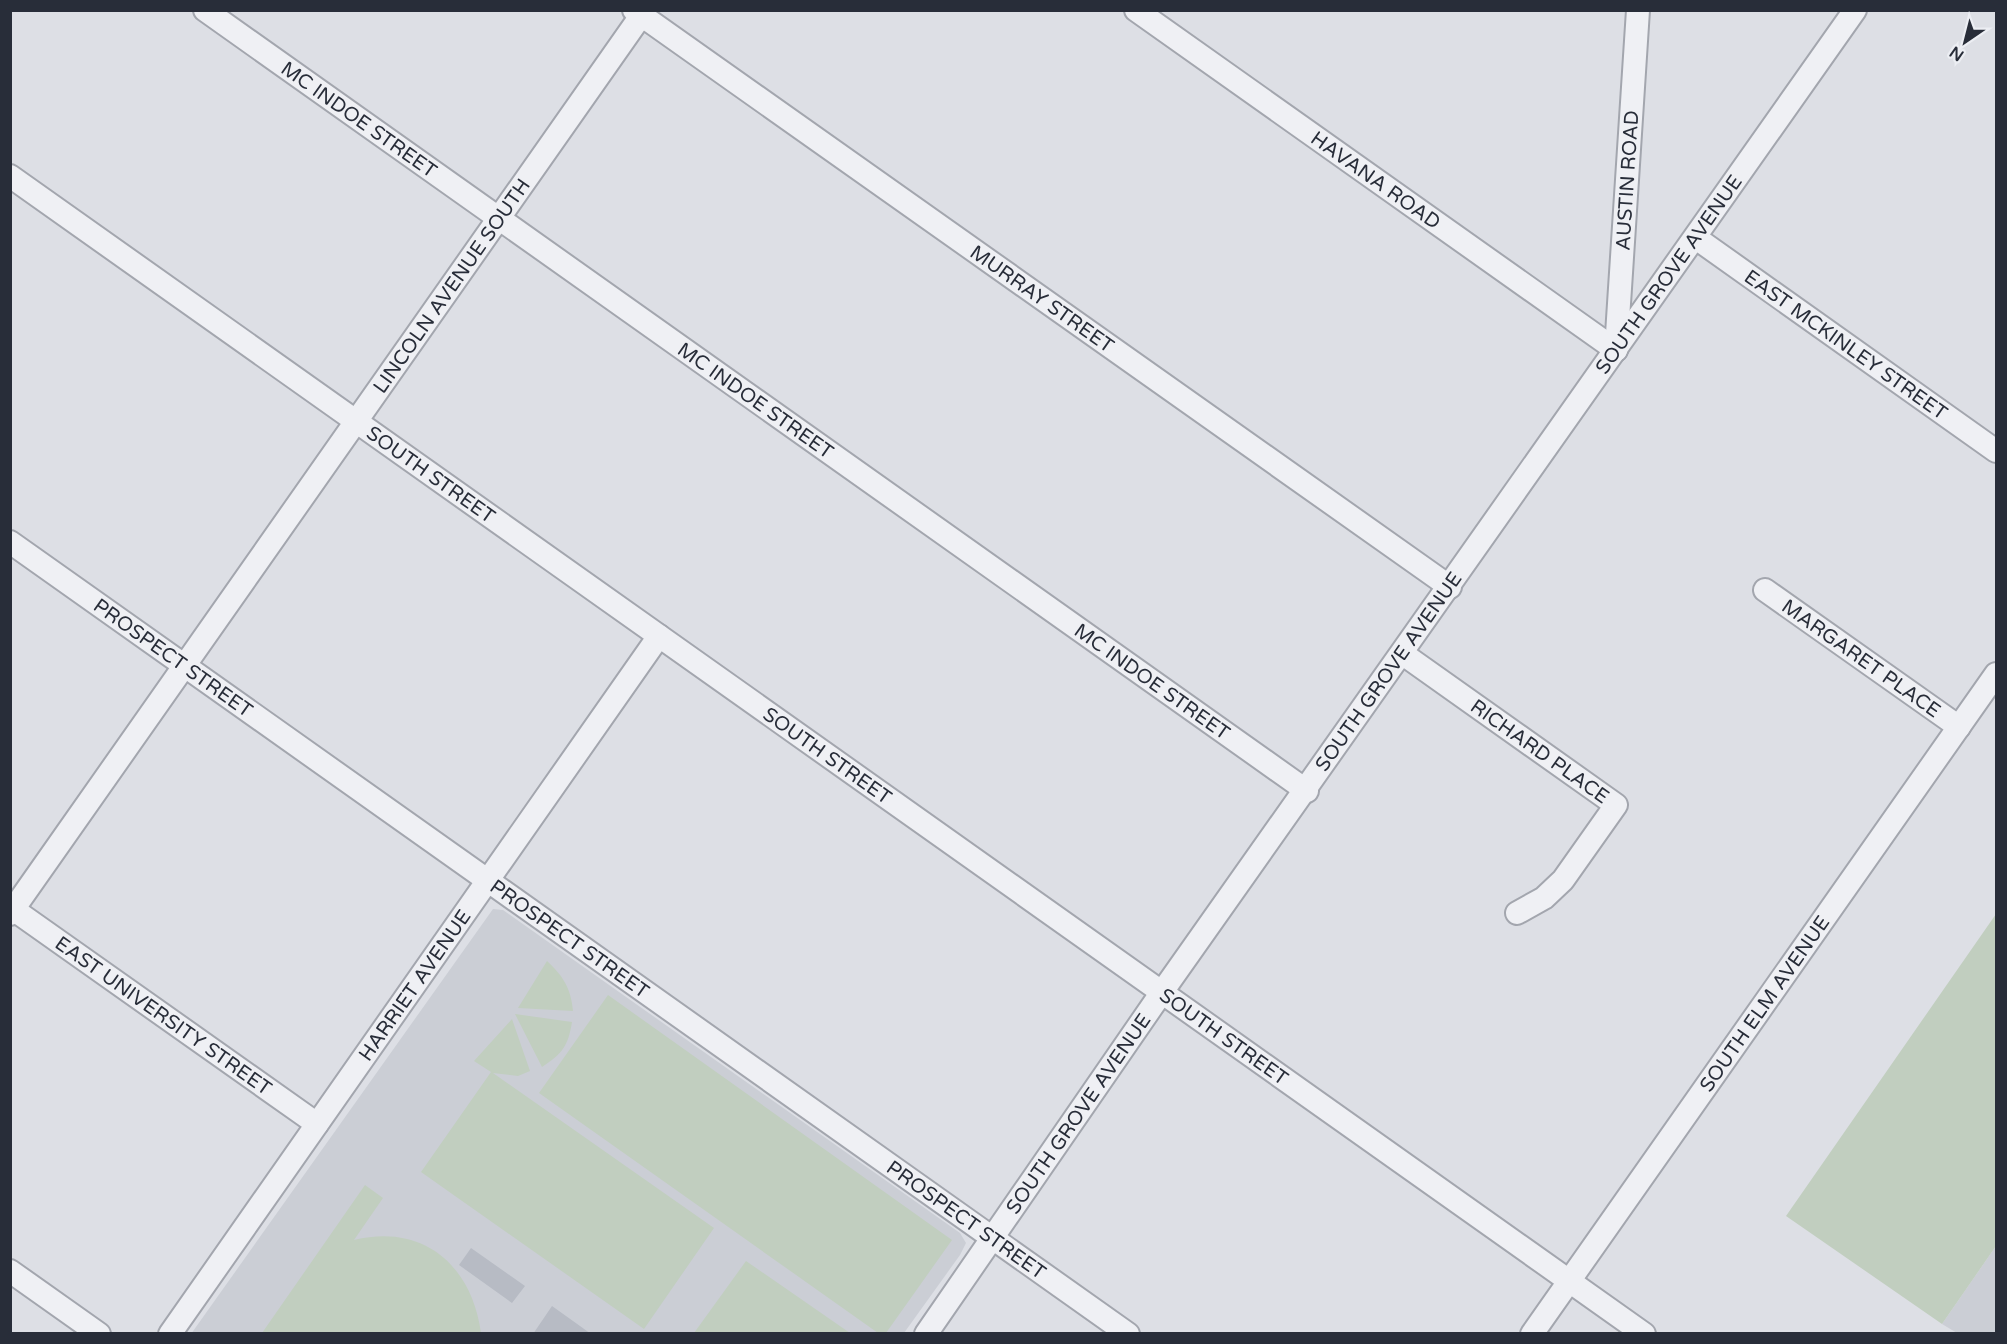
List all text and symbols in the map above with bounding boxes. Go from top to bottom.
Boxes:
north arrow [1935,12,1995,72]
text: N [1946,42,1968,65]
street label: MC INDOE STREET [276,57,441,183]
street label: AUSTIN ROAD [1611,109,1644,251]
street label: HAVANA ROAD [1306,127,1445,235]
street label: SOUTH GROVE AVENUE [1591,171,1748,379]
street label: LINCOLN AVENUE SOUTH [369,174,536,398]
street label: MURRAY STREET [965,240,1118,359]
street label: EAST MCKINLEY STREET [1739,265,1952,425]
street label: MC INDOE STREET [673,338,838,464]
street label: SOUTH STREET [361,421,499,529]
street label: SOUTH GROVE AVENUE [1311,568,1468,776]
street label: PROSPECT STREET [88,594,257,723]
street label: MARGARET PLACE [1777,595,1945,723]
street label: MC INDOE STREET [1069,619,1234,745]
street label: RICHARD PLACE [1466,695,1613,809]
street label: SOUTH STREET [758,702,896,810]
street label: PROSPECT STREET [485,875,653,1004]
street label: HARRIET AVENUE [354,905,476,1066]
street label: SOUTH ELM AVENUE [1695,911,1835,1097]
street label: EAST UNIVERSITY STREET [50,932,276,1101]
street label: SOUTH STREET [1155,983,1292,1091]
street label: SOUTH GROVE AVENUE [1002,1009,1157,1219]
street label: PROSPECT STREET [882,1156,1050,1285]

